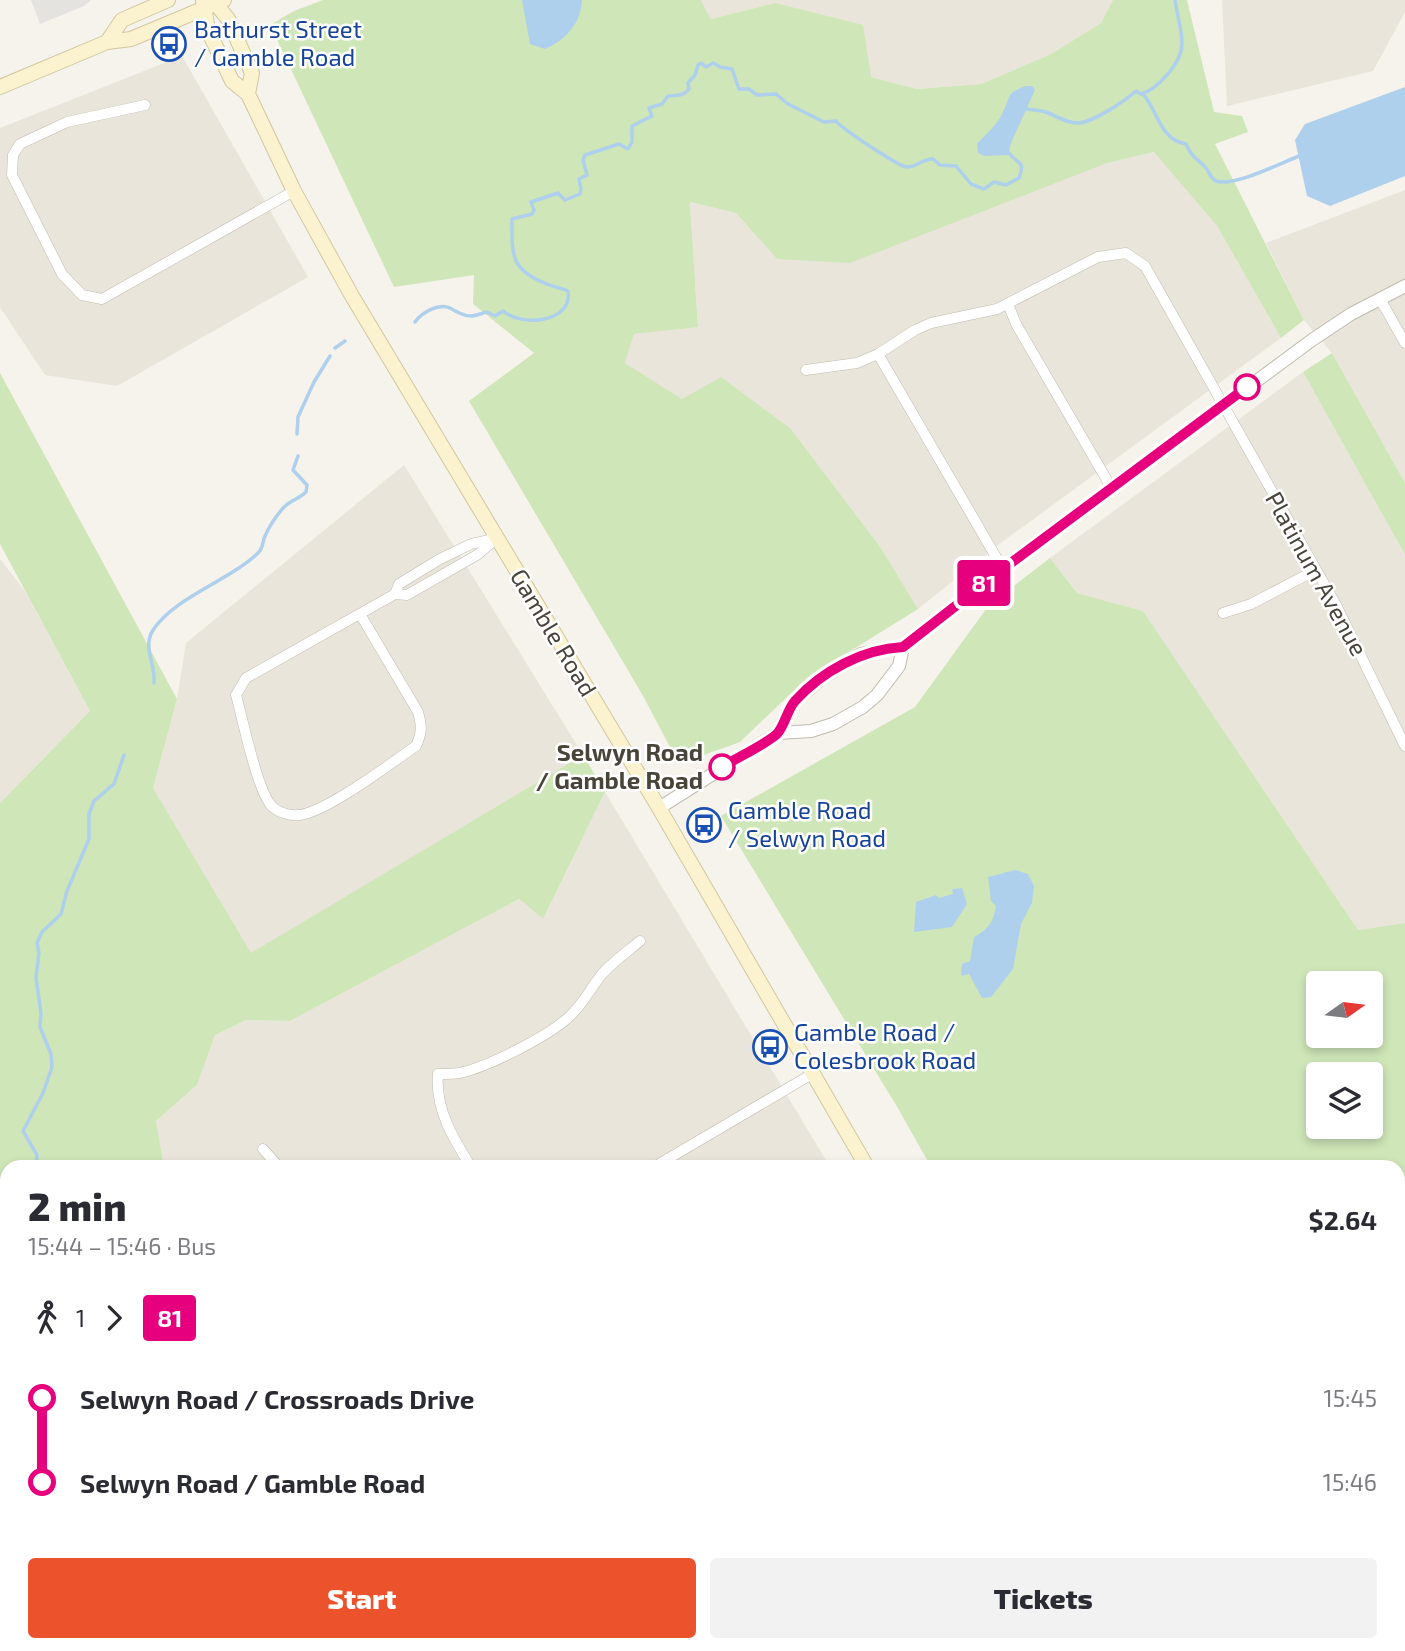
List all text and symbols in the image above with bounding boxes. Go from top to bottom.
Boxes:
place label: Bathurst Street / Gamble Road [194,14,362,71]
bus stop icon: Bathurst Street / Gamble Road [150,25,188,63]
unlabelled marker [1234,374,1260,400]
street label: Platinum Avenue [1260,486,1374,661]
line badge: 81 [953,560,1016,606]
street label: Gamble Road [505,563,604,701]
text: 81 [971,568,997,597]
place label: Selwyn Road / Gamble Road [536,737,703,794]
marker: Selwyn Road / Gamble Road [709,754,735,780]
place label: Gamble Road / Selwyn Road [728,795,886,852]
bus stop icon: Gamble Road / Selwyn Road [685,806,723,844]
north arrow [1306,971,1382,1048]
map controls [1306,971,1383,1139]
place label: Gamble Road / Colesbrook Road [794,1017,976,1074]
bus stop icon: Gamble Road / Colesbrook Road [751,1028,789,1066]
button: layers [1306,1062,1383,1139]
text: 2 min [28,1183,126,1229]
text: $2.64 [1309,1204,1377,1235]
text: 15:44 – 15:46 · Bus [28,1232,216,1260]
icon: walk [28,1299,66,1337]
icon: forward [95,1299,133,1337]
text: 81 [157,1303,182,1332]
text: 1 [76,1304,85,1332]
text: Selwyn Road / Crossroads Drive [80,1383,474,1414]
text: 15:45 [1324,1384,1377,1412]
text: Selwyn Road / Gamble Road [80,1467,425,1498]
text: 15:46 [1323,1468,1377,1496]
button: Start [28,1558,696,1638]
button: Tickets [710,1558,1377,1638]

